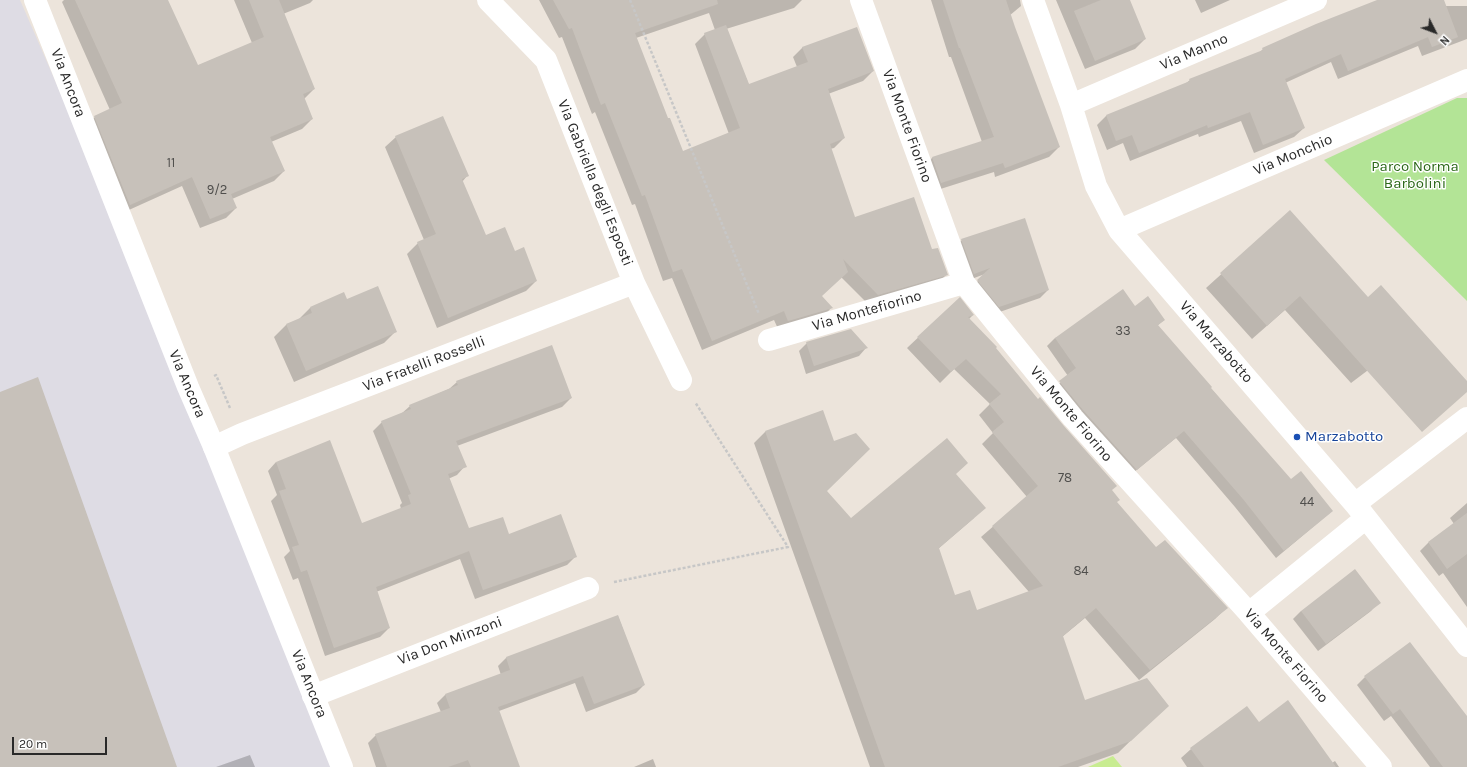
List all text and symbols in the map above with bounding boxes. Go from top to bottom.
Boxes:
north arrow [1415,12,1455,52]
street label: Via Manno [1157,30,1231,74]
text: N [1437,33,1452,48]
street label: Via Ancora [47,46,89,120]
street label: Via Monte Fiorino [878,67,936,185]
street label: Via Gabriella degli Esposti [553,97,637,269]
street label: Via Monchio [1251,130,1335,180]
house number: 11 [167,155,175,171]
park label: Parco Norma Barbolini [1371,158,1459,193]
house number: 9/2 [207,182,227,198]
street label: Via Montefiorino [810,287,924,335]
street label: Via Marzabotto [1175,297,1257,387]
house number: 33 [1115,323,1131,339]
street label: Via Fratelli Rosselli [360,332,488,396]
street label: Via Ancora [165,347,209,421]
street label: Via Monte Fiorino [1026,363,1116,465]
place label: Marzabotto [1305,428,1383,446]
marker: Marzabotto [1292,432,1302,442]
house number: 78 [1058,470,1072,486]
house number: 44 [1300,494,1314,510]
house number: 84 [1073,563,1089,579]
street label: Via Monte Fiorino [1240,605,1332,707]
street label: Via Don Minzoni [395,613,505,669]
street label: Via Ancora [287,647,331,721]
scale bar [14,729,109,755]
text: 20 m [19,737,47,751]

